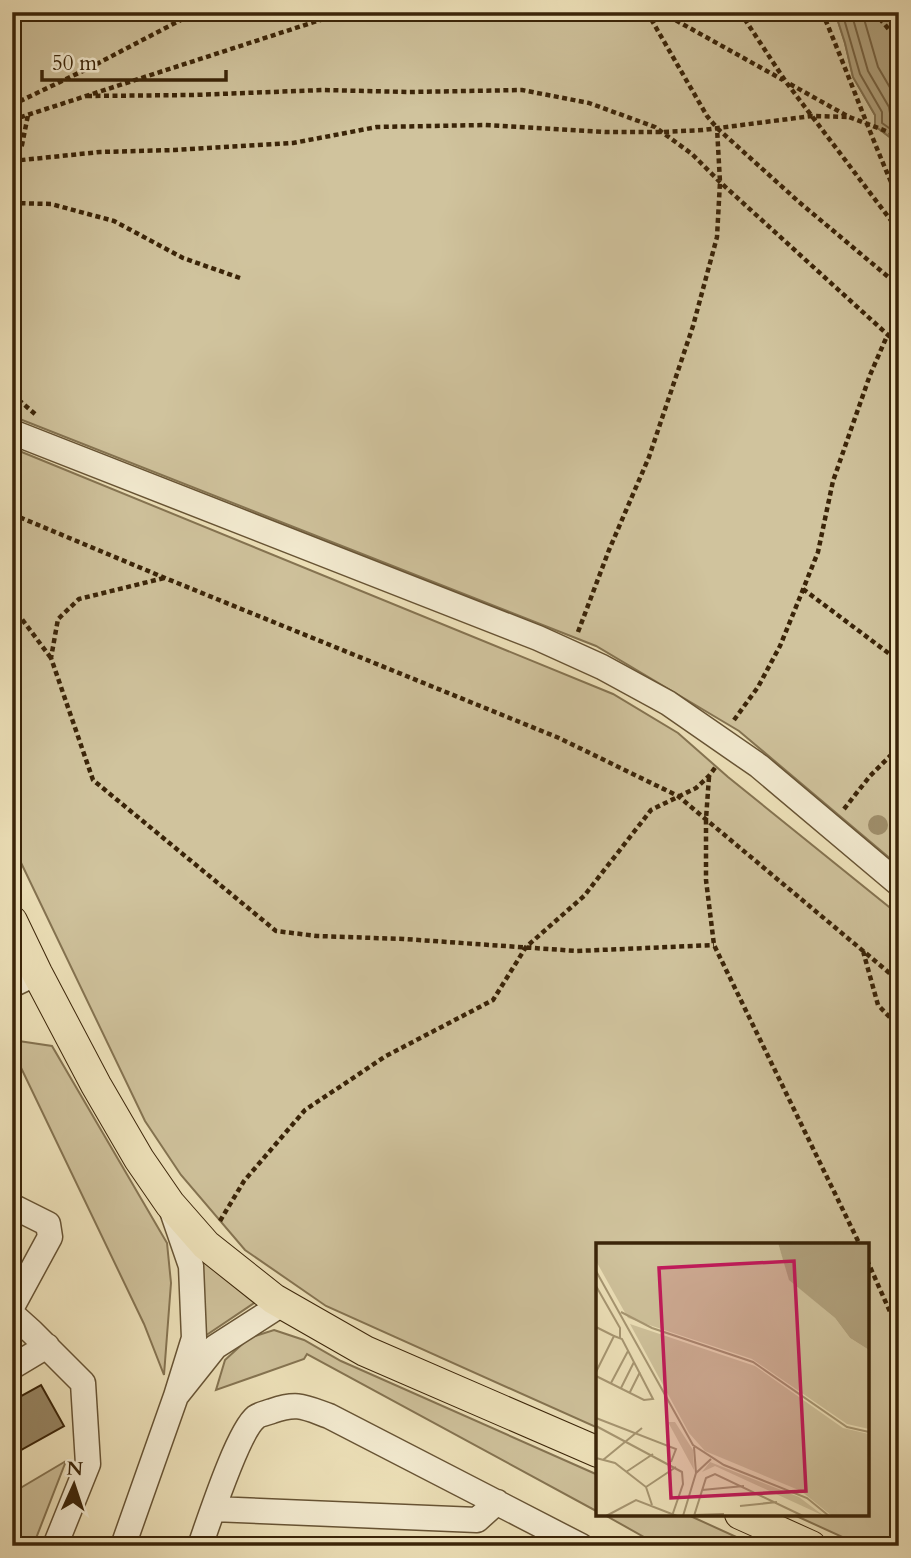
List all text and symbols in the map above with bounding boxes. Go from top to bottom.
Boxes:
scale bar [42,38,226,82]
text: 50 m [52,49,97,78]
inset map [596,1243,869,1516]
north arrow [38,1450,108,1520]
text: N [66,1456,84,1482]

